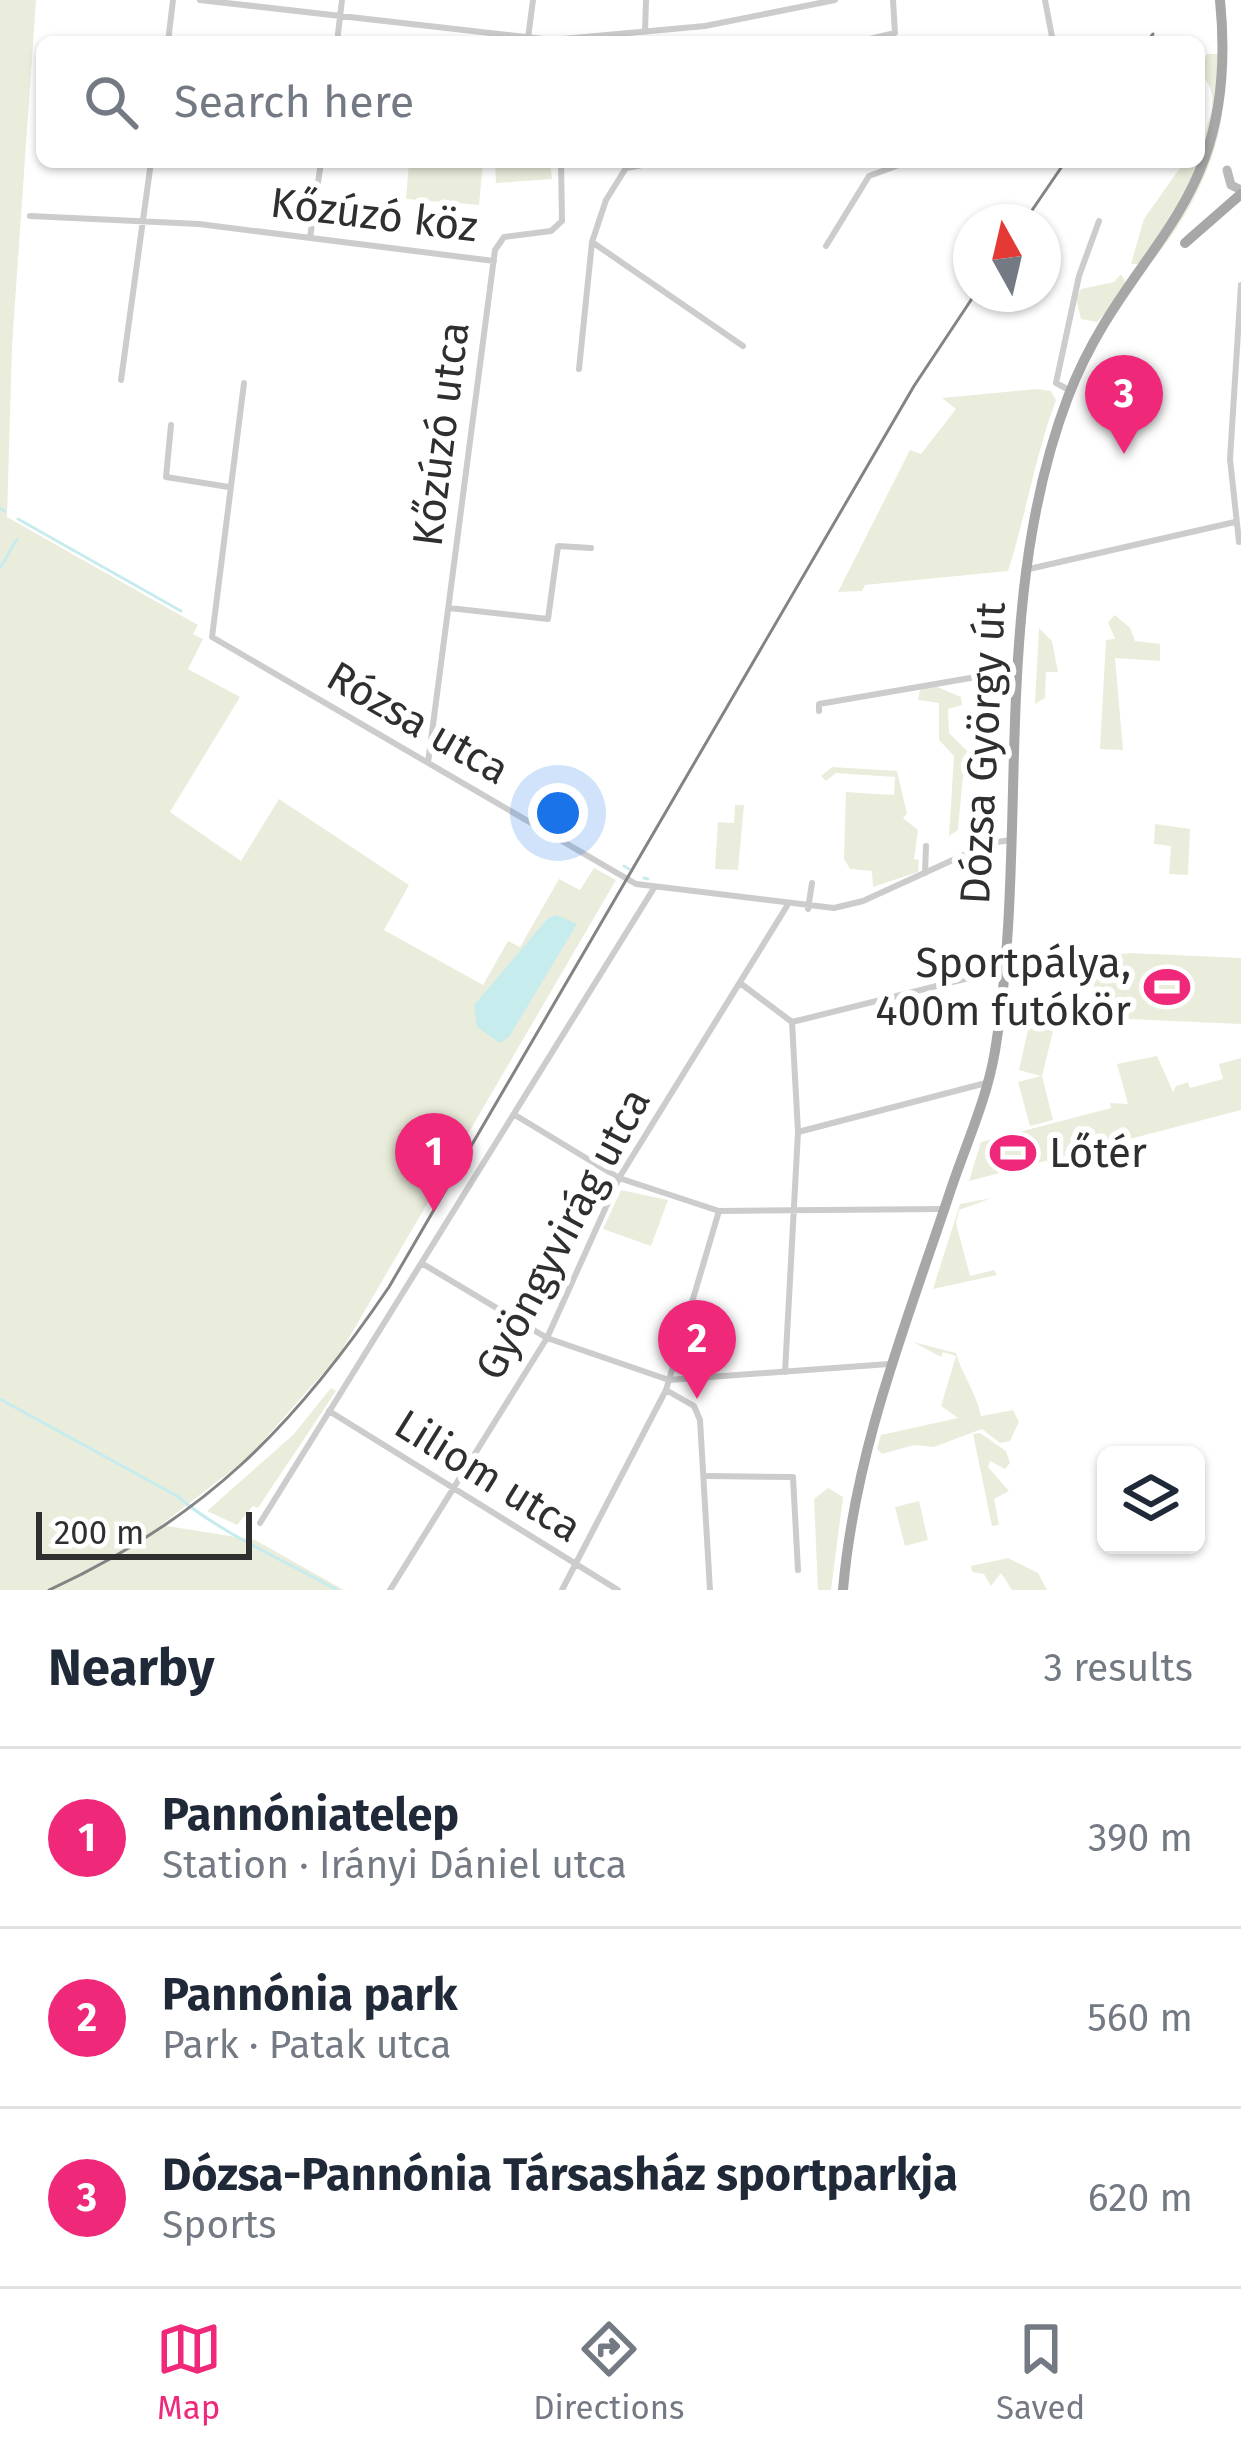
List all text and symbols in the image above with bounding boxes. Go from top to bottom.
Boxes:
search box [36,36,1205,168]
icon: search [78,69,144,135]
text: Search here [174,75,414,129]
street label: Kőzúzó köz [268,177,480,253]
north arrow [953,204,1061,312]
street label: Kőzúzó utca [402,319,480,549]
pin: 3 [1085,355,1163,454]
street label: Dózsa György út [950,600,1016,906]
street label: Rózsa utca [318,651,518,795]
your location [528,783,588,843]
place label: Sportpálya, 400m futókör [875,938,1131,1036]
sports icon: Sportpálya, 400m futókör [1142,962,1192,1012]
street label: Gyöngyvirág utca [465,1080,661,1388]
pin: 1 [395,1113,473,1212]
sports icon: Lőtér [988,1128,1038,1178]
place label: Lőtér [1049,1128,1147,1178]
pin: 2 [658,1300,736,1399]
street label: Liliom utca [386,1399,590,1553]
map controls [1097,1446,1205,1554]
button: layers [1097,1446,1205,1554]
scale bar [36,1506,252,1559]
text: 200 m [54,1513,144,1553]
text: Nearby [48,1637,214,1699]
text: 3 results [1043,1645,1193,1691]
text: Pannóniatelep [162,1788,459,1842]
text: 1 [78,1815,96,1861]
text: 390 m [1088,1815,1193,1861]
text: Station · Irányi Dániel utca [162,1842,627,1888]
text: Pannónia park [162,1968,457,2022]
text: 2 [77,1995,97,2041]
text: 560 m [1087,1995,1193,2041]
text: Park · Patak utca [162,2022,452,2068]
text: Dózsa-Pannónia Társasház sportparkja [162,2148,958,2202]
text: 3 [77,2175,97,2221]
text: 620 m [1088,2175,1193,2221]
text: Sports [162,2202,277,2248]
tab: Map [156,2316,222,2428]
tab: Directions [533,2316,685,2428]
tab: Saved [996,2316,1085,2428]

